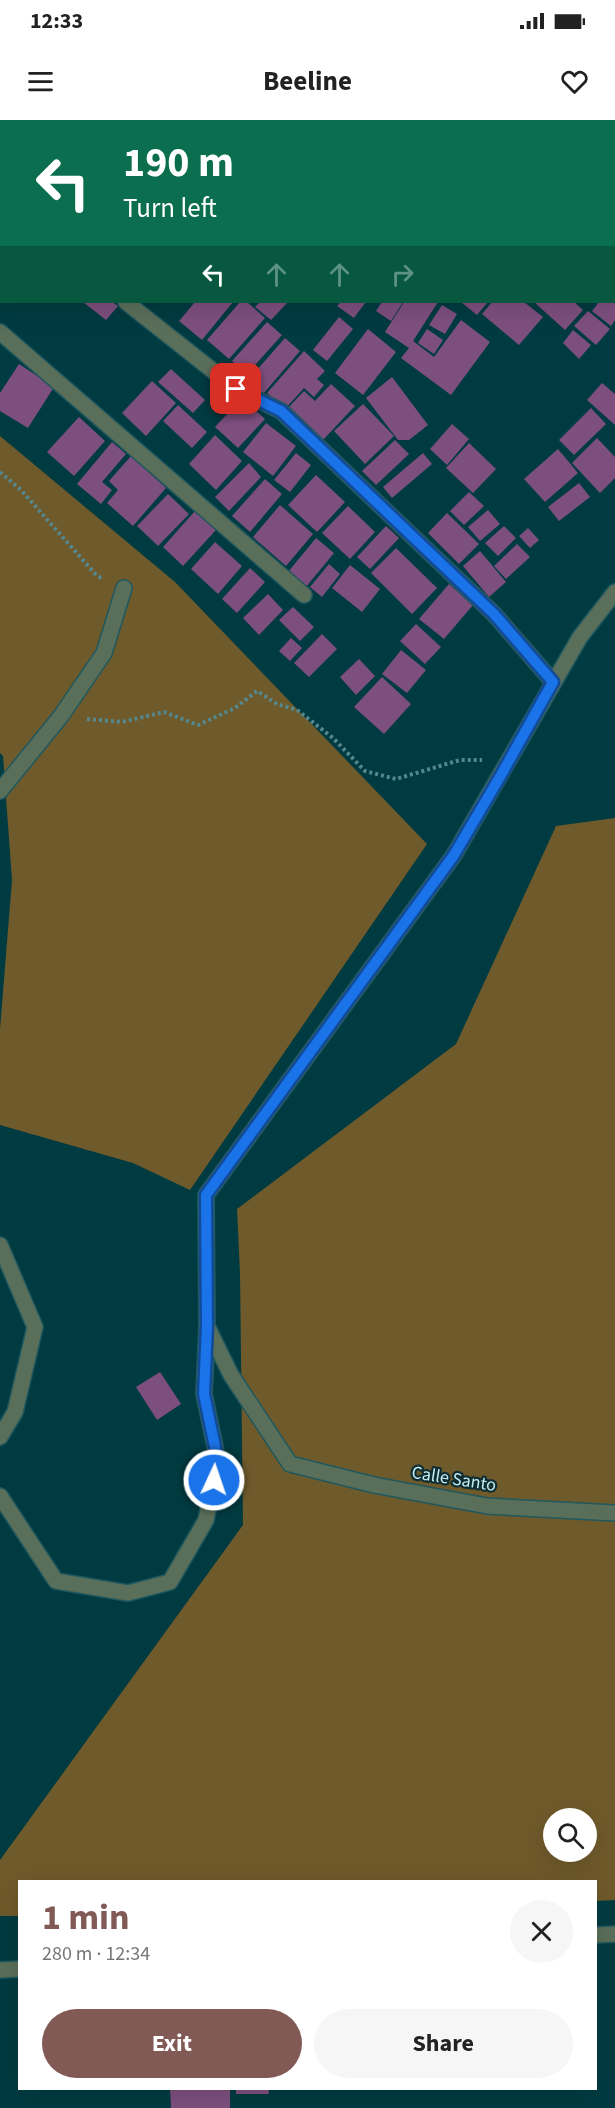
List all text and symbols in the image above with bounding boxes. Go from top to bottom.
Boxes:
text: 12:33 [30,5,83,37]
text: Beeline [263,62,352,101]
icon: menu [24,65,57,98]
icon: heart [558,65,591,98]
text: 190 m [123,133,234,193]
icon: left [24,144,102,222]
text: Turn left [123,189,217,228]
icon: left [197,258,230,291]
icon: ahead [260,258,293,291]
icon: ahead [323,258,356,291]
icon: right [386,258,419,291]
pin [210,363,261,414]
icon: arrive [219,372,252,405]
position arrow [182,1448,246,1512]
street label: Calle Santo [410,1460,498,1498]
map controls [543,1808,597,1862]
button: search [543,1808,597,1862]
text: 1 min [42,1892,130,1943]
button: close [510,1900,573,1963]
text: 280 m · 12:34 [42,1940,150,1968]
button: Exit [42,2009,302,2078]
button: Share [314,2009,573,2078]

